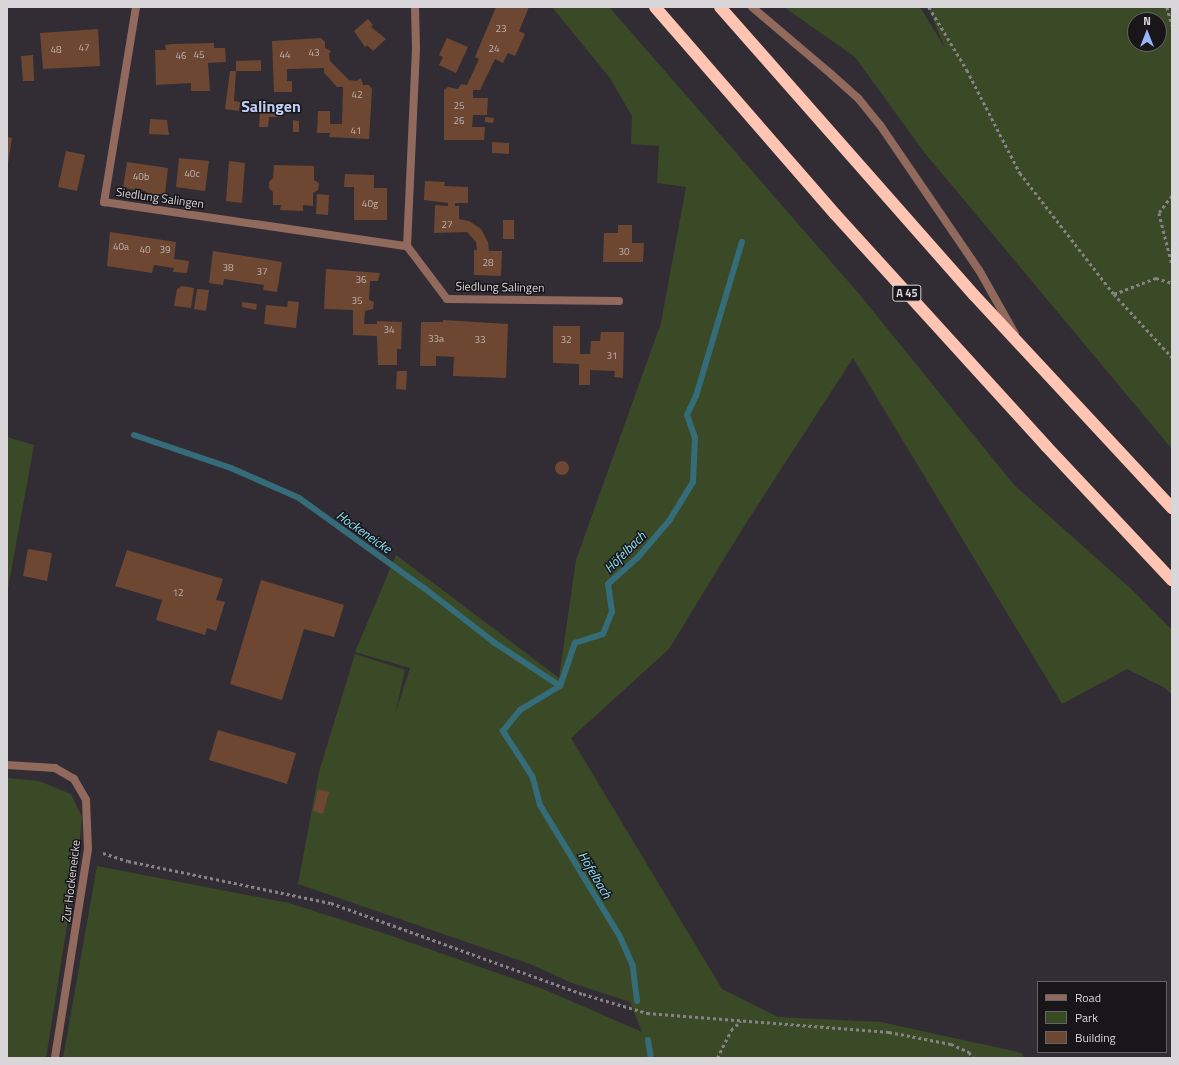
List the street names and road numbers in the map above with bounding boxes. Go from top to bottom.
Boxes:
street label: Siedlung Salingen [115,185,205,211]
street label: Siedlung Salingen [455,279,545,295]
road number: A 45 [892,284,922,302]
street label: Zur Hockeneicke [59,839,83,923]

